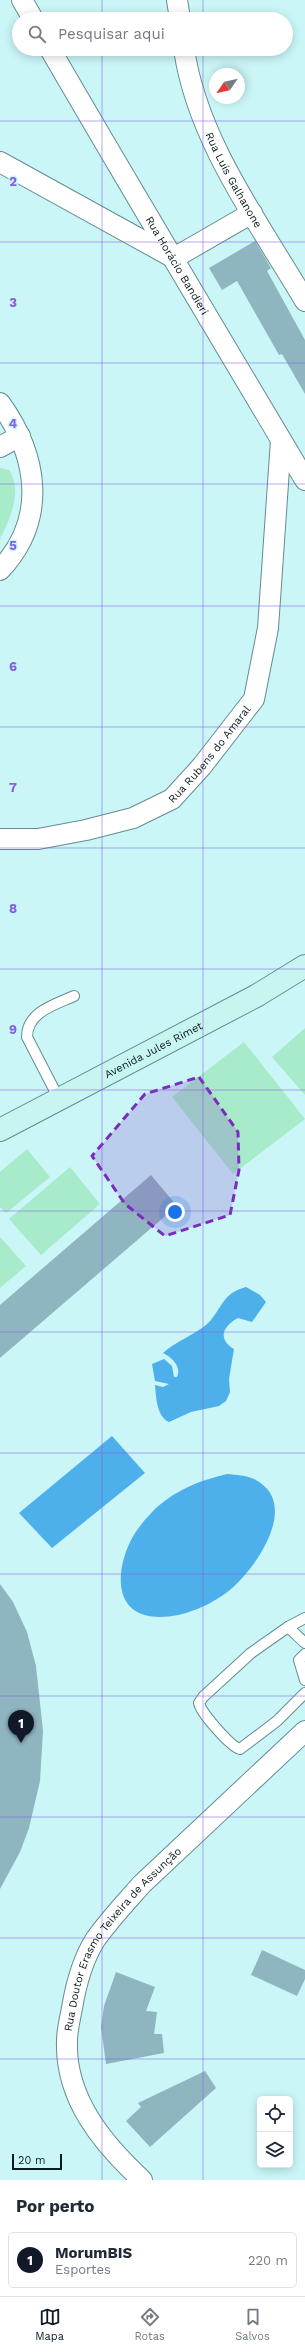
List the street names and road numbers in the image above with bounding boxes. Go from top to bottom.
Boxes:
street label: Rua Luís Galhanone [203,130,265,230]
street label: Rua Horácio Bandieri [143,214,212,317]
street label: Rua Rubens do Amaral [165,702,253,805]
street label: Avenida Jules Rimet [102,1019,205,1081]
street label: Rua Doutor Erasmo Teixeira de Assunção [61,1844,184,2032]

